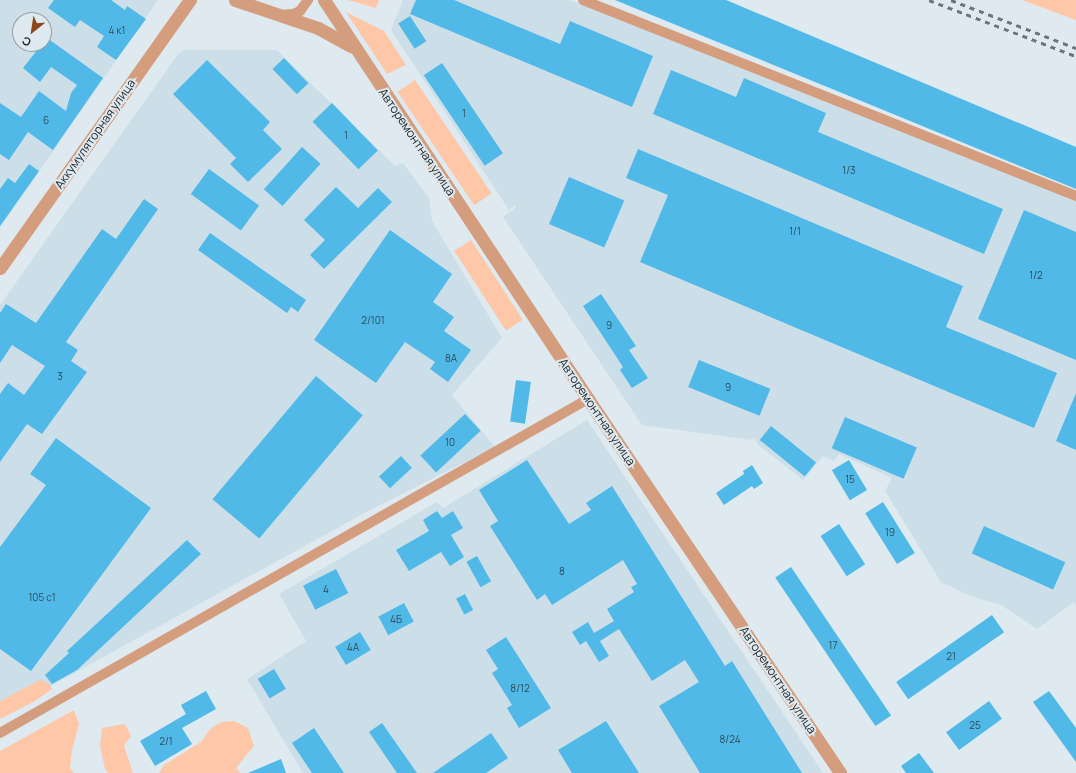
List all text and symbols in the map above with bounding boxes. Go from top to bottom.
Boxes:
north arrow [12,12,52,52]
house number: 4 к1 [109,25,125,37]
text: С [19,33,34,50]
street label: Аккумуляторная улица [52,76,138,192]
street label: Авторемонтная улица [376,86,458,198]
house number: 1 [462,108,466,120]
house number: 6 [43,115,49,127]
house number: 1 [344,130,348,142]
house number: 1/3 [842,165,856,177]
house number: 1/1 [789,226,801,238]
house number: 1/2 [1029,270,1043,282]
house number: 2/101 [361,315,385,327]
house number: 9 [606,320,612,332]
house number: 8А [445,353,457,365]
street label: Авторемонтная улица [556,356,638,468]
house number: 3 [57,371,63,383]
house number: 9 [725,382,731,394]
house number: 10 [445,437,455,449]
house number: 15 [845,474,855,486]
house number: 19 [885,527,895,539]
house number: 8 [559,566,565,578]
house number: 4 [323,584,329,596]
house number: 105 c1 [28,592,56,604]
house number: 4Б [390,614,402,626]
street label: Авторемонтная улица [737,624,819,736]
house number: 17 [829,640,837,652]
house number: 4А [347,642,359,654]
house number: 21 [946,651,956,663]
house number: 8/12 [510,683,530,695]
house number: 25 [969,720,981,732]
house number: 8/24 [719,734,741,746]
house number: 2/1 [159,736,173,748]

